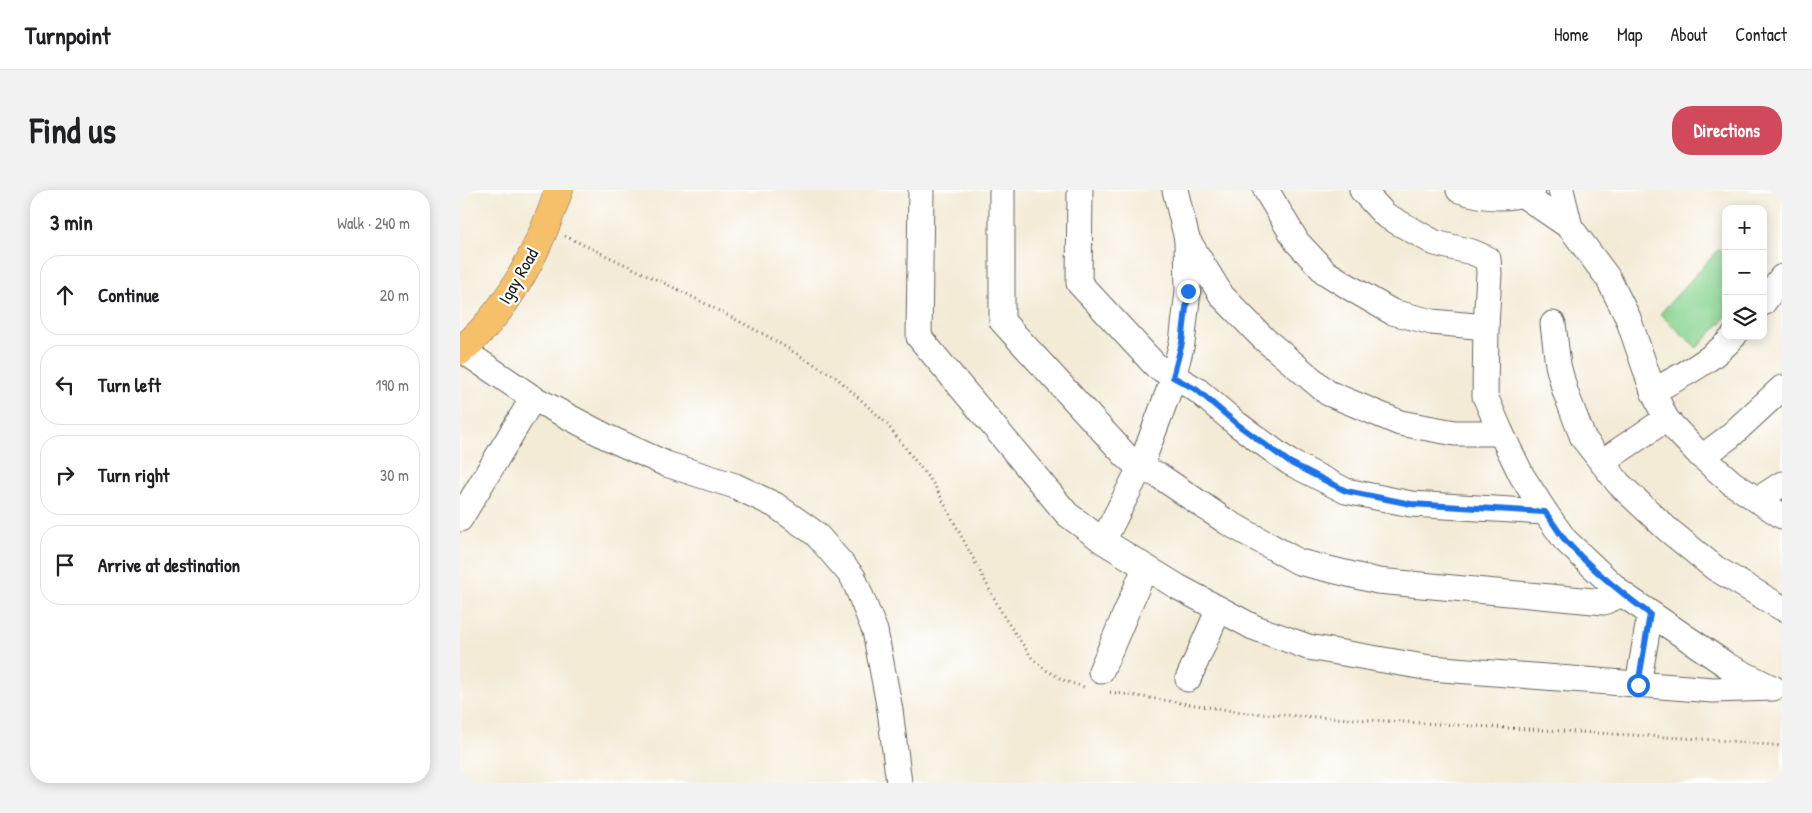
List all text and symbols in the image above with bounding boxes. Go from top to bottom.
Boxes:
text: Turnpoint [25,19,110,51]
text: Home [1554,22,1589,47]
text: Map [1617,22,1642,47]
text: About [1670,22,1707,47]
text: Contact [1735,22,1787,47]
button: Directions [1672,106,1782,155]
text: Find us [30,107,116,154]
map controls [1722,205,1767,340]
button: + [1722,205,1767,250]
text: 3 min [50,208,93,237]
text: Walk · 240 m [337,212,410,234]
street label: Igay Road [492,244,544,308]
button: − [1722,250,1767,295]
route end [1177,280,1200,303]
icon: ahead [51,281,79,309]
text: Continue [98,282,159,308]
text: 20 m [380,284,409,306]
button: layers [1722,295,1767,340]
icon: left [51,371,79,399]
text: Turn left [98,372,161,398]
text: 190 m [376,374,409,396]
icon: right [51,461,79,489]
text: Turn right [98,462,169,488]
text: 30 m [380,464,409,486]
icon: arrive [51,551,79,579]
text: Arrive at destination [98,552,240,578]
route start [1627,674,1650,697]

